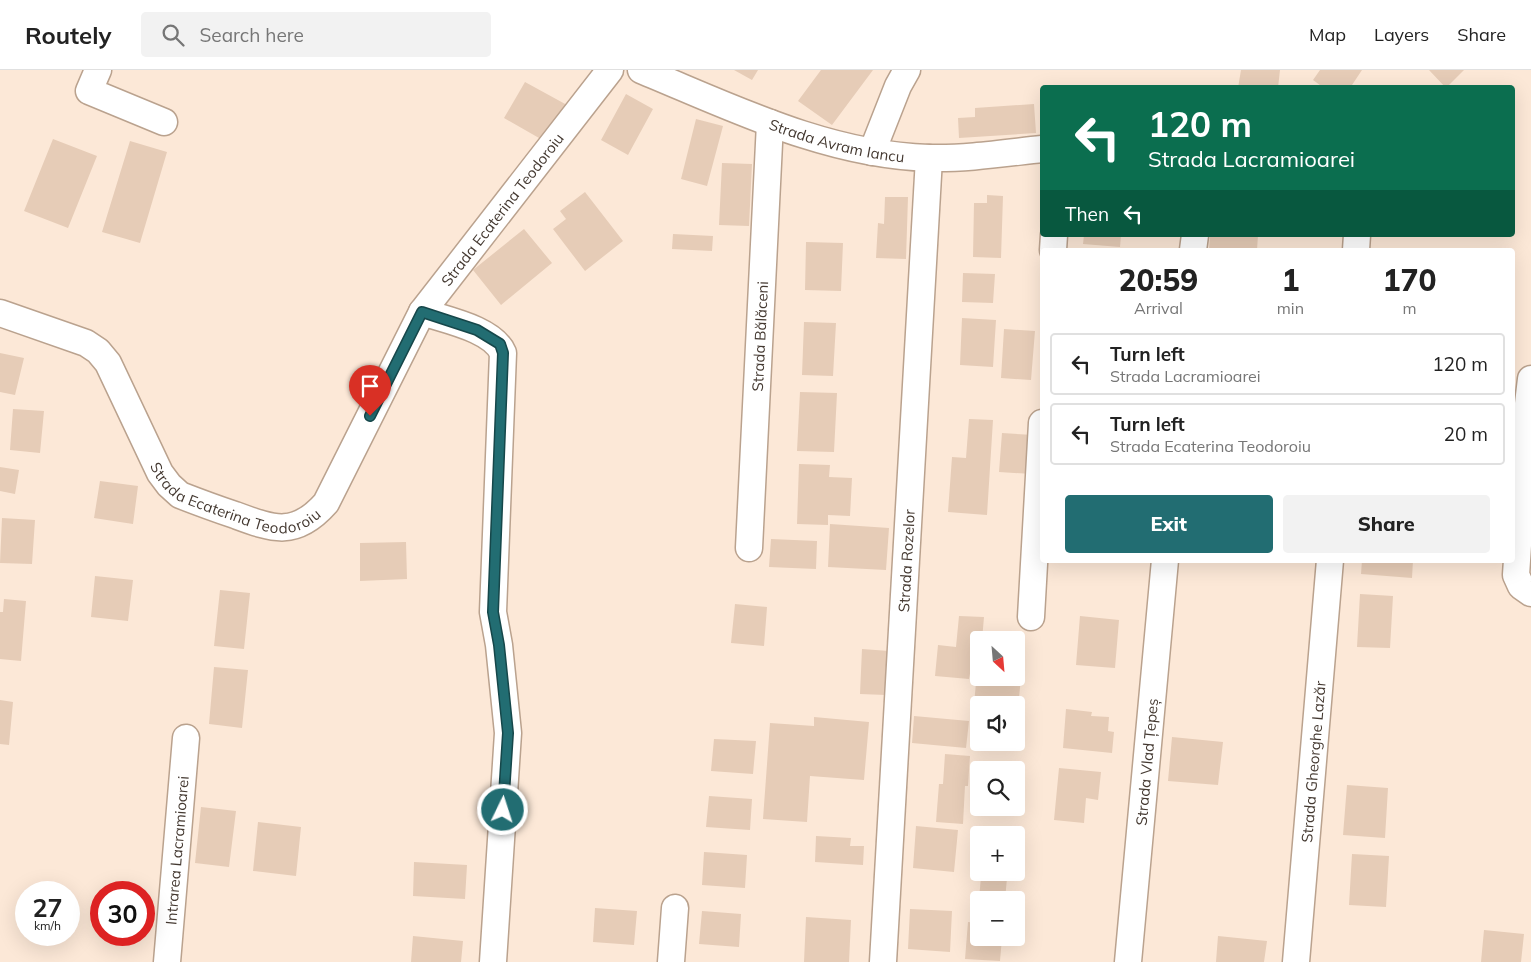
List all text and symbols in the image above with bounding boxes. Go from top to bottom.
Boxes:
search box [141,12,491,57]
text: Routely [25,20,111,50]
icon: search [159,21,187,49]
text: Search here [199,23,304,47]
text: Map [1309,23,1346,46]
text: Layers [1374,23,1429,46]
text: Share [1457,23,1506,46]
text: 120 m [1148,102,1252,146]
icon: left [1065,105,1130,170]
street label: Strada Avram Iancu [767,114,905,166]
street label: Strada Ecaterina Teodoroiu [437,129,567,289]
text: Strada Lacramioarei [1148,145,1355,173]
icon: left [1119,200,1147,228]
text: Then [1065,202,1109,226]
text: 20:59 [1118,261,1198,299]
text: 1 [1281,261,1299,299]
text: 170 [1383,261,1437,299]
street label: Strada Bălăceni [747,281,772,392]
text: Arrival [1134,298,1183,318]
text: min [1277,298,1304,318]
text: m [1402,298,1417,318]
text: Turn left [1110,342,1185,366]
icon: left [1067,350,1095,378]
text: 120 m [1432,352,1488,376]
pin [349,365,391,416]
text: Strada Lacramioarei [1110,366,1261,386]
icon: arrive [356,372,384,400]
text: Turn left [1110,412,1185,436]
icon: left [1067,420,1095,448]
text: 20 m [1444,422,1488,446]
text: Strada Ecaterina Teodoroiu [1110,436,1311,456]
street label: Strada Ecaterina Teodoroiu [147,459,324,537]
button: Exit [1065,495,1273,553]
button: Share [1283,495,1490,553]
street label: Strada Rozelor [894,508,918,613]
north arrow [970,631,1025,686]
map controls [970,631,1025,946]
street label: Strada Gheorghe Lazăr [1297,680,1329,843]
button: sound [970,696,1025,751]
street label: Strada Vlad Țepeș [1131,697,1162,826]
button: search [970,761,1025,816]
street label: Intrarea Lacramioarei [161,775,192,926]
position arrow [476,783,528,835]
button: + [970,826,1025,881]
speed limit sign: 30 [90,881,155,946]
button: − [970,891,1025,946]
text: 27 [32,892,63,923]
text: km/h [34,918,61,933]

